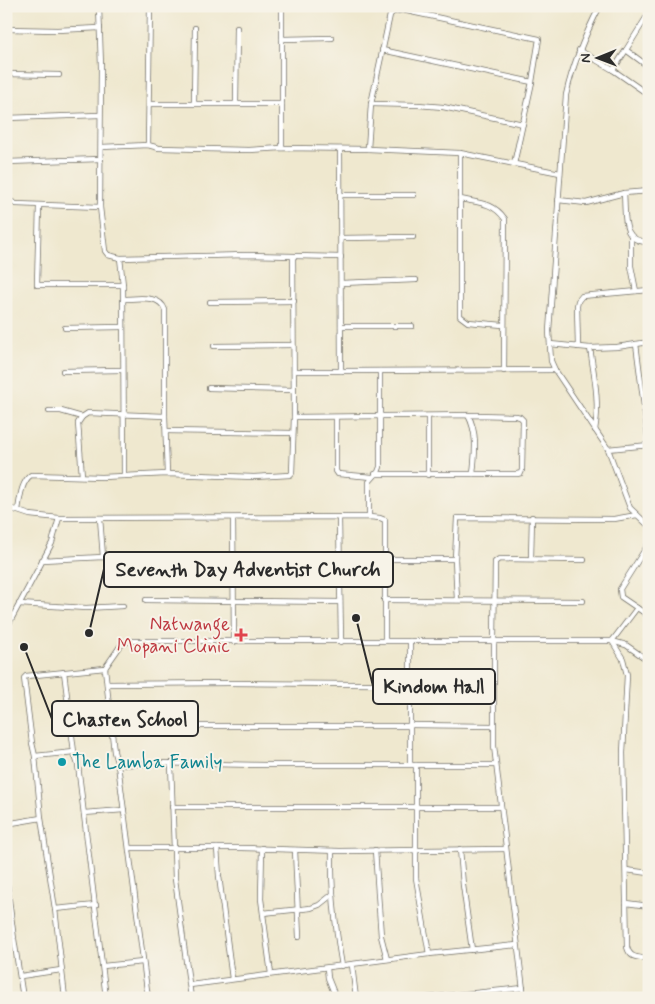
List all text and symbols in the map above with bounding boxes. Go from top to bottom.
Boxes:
north arrow [572,32,622,82]
text: N [577,53,595,63]
callout: Seventh Day Adventist Church [104,552,393,587]
text: Seventh Day Adventist Church [115,557,381,584]
place label: Natwange Mopani Clinic [117,612,230,659]
marker: Natwange Mopani Clinic [234,628,248,642]
callout: Kindom Hall [373,669,495,704]
text: Kindom Hall [383,674,485,701]
callout: Chasten School [52,701,198,736]
text: Chasten School [62,707,188,734]
place label: The Lamba Family [72,750,223,775]
marker: The Lamba Family [56,756,68,768]

